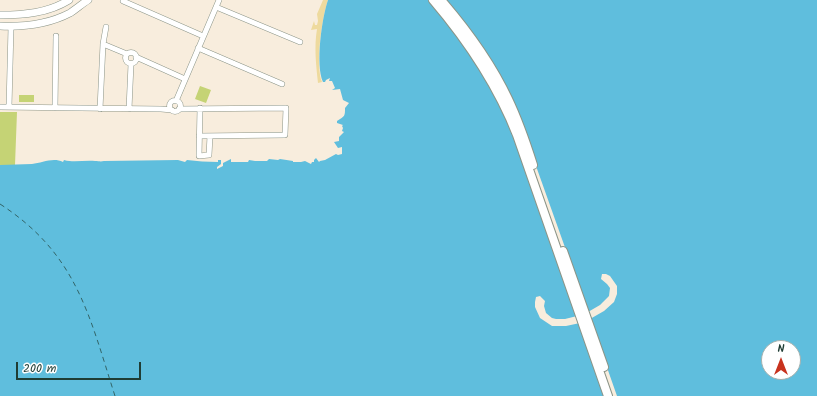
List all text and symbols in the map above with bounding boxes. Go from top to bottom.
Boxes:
north arrow [761,340,801,380]
text: N [778,340,784,358]
scale bar [18,354,143,380]
text: 200 m [23,359,56,378]

